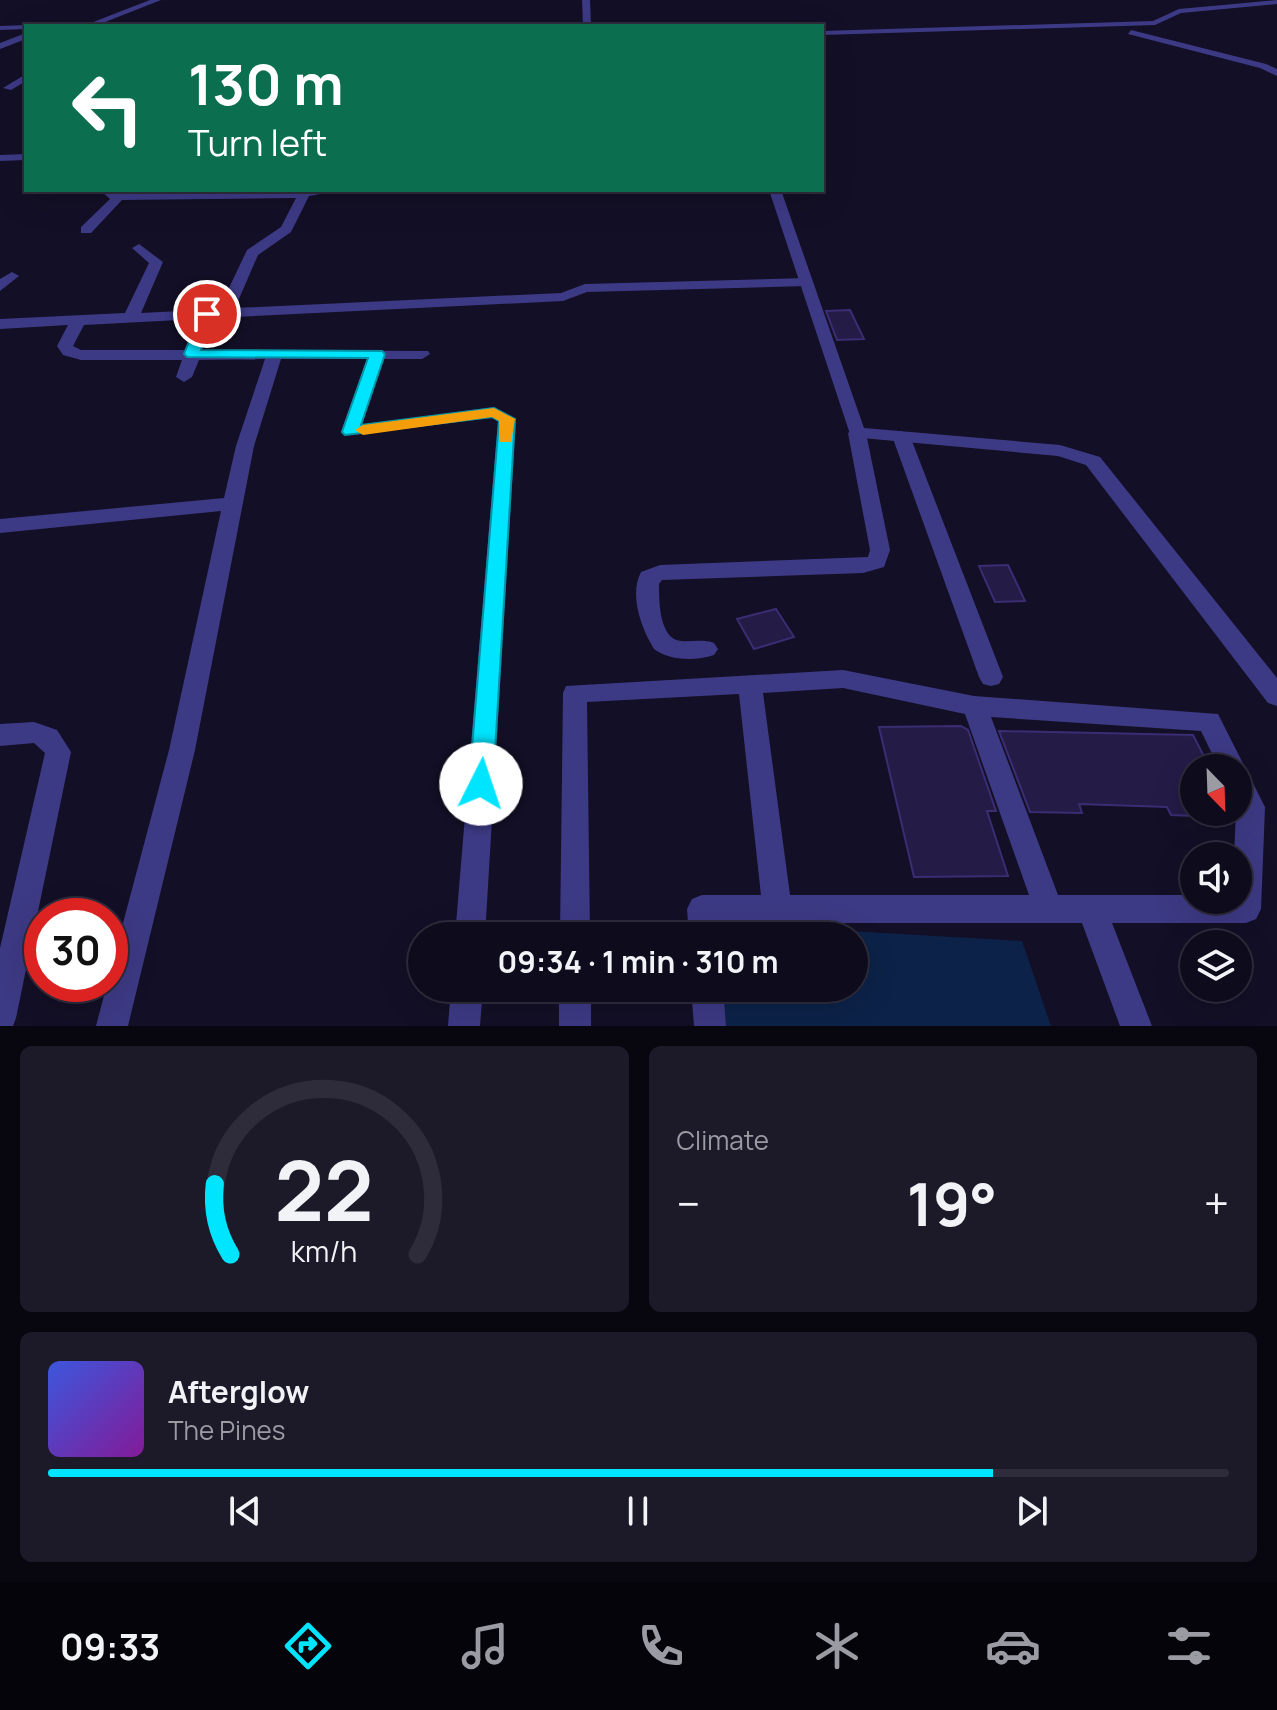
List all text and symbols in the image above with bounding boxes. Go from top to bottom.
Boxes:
text: 130 m [188,45,344,122]
icon: left [56,56,160,160]
text: Turn left [188,118,327,167]
pin [173,280,241,348]
icon: arrive [185,292,229,336]
position arrow [439,742,523,826]
north arrow [1180,754,1252,826]
map controls [1180,754,1252,1002]
button: sound [1180,842,1252,914]
speed limit sign: 30 [24,898,128,1002]
button: layers [1180,930,1252,1002]
text: 09:34 · 1 min · 310 m [498,941,778,982]
text: Climate [677,1122,769,1158]
text: 22 [275,1132,374,1246]
text: 19° [907,1162,997,1244]
text: − [677,1173,700,1233]
text: + [1204,1173,1229,1233]
text: km/h [291,1232,357,1271]
text: Afterglow [168,1371,309,1412]
text: The Pines [168,1412,285,1448]
icon: previous [223,1489,267,1533]
icon: pause [616,1489,660,1533]
icon: next [1010,1489,1054,1533]
icon: directions [280,1618,336,1674]
icon: music [457,1618,513,1674]
icon: phone [633,1618,689,1674]
icon: climate [809,1618,865,1674]
icon: car [985,1618,1041,1674]
icon: filters [1161,1618,1217,1674]
text: 09:33 [60,1622,160,1671]

